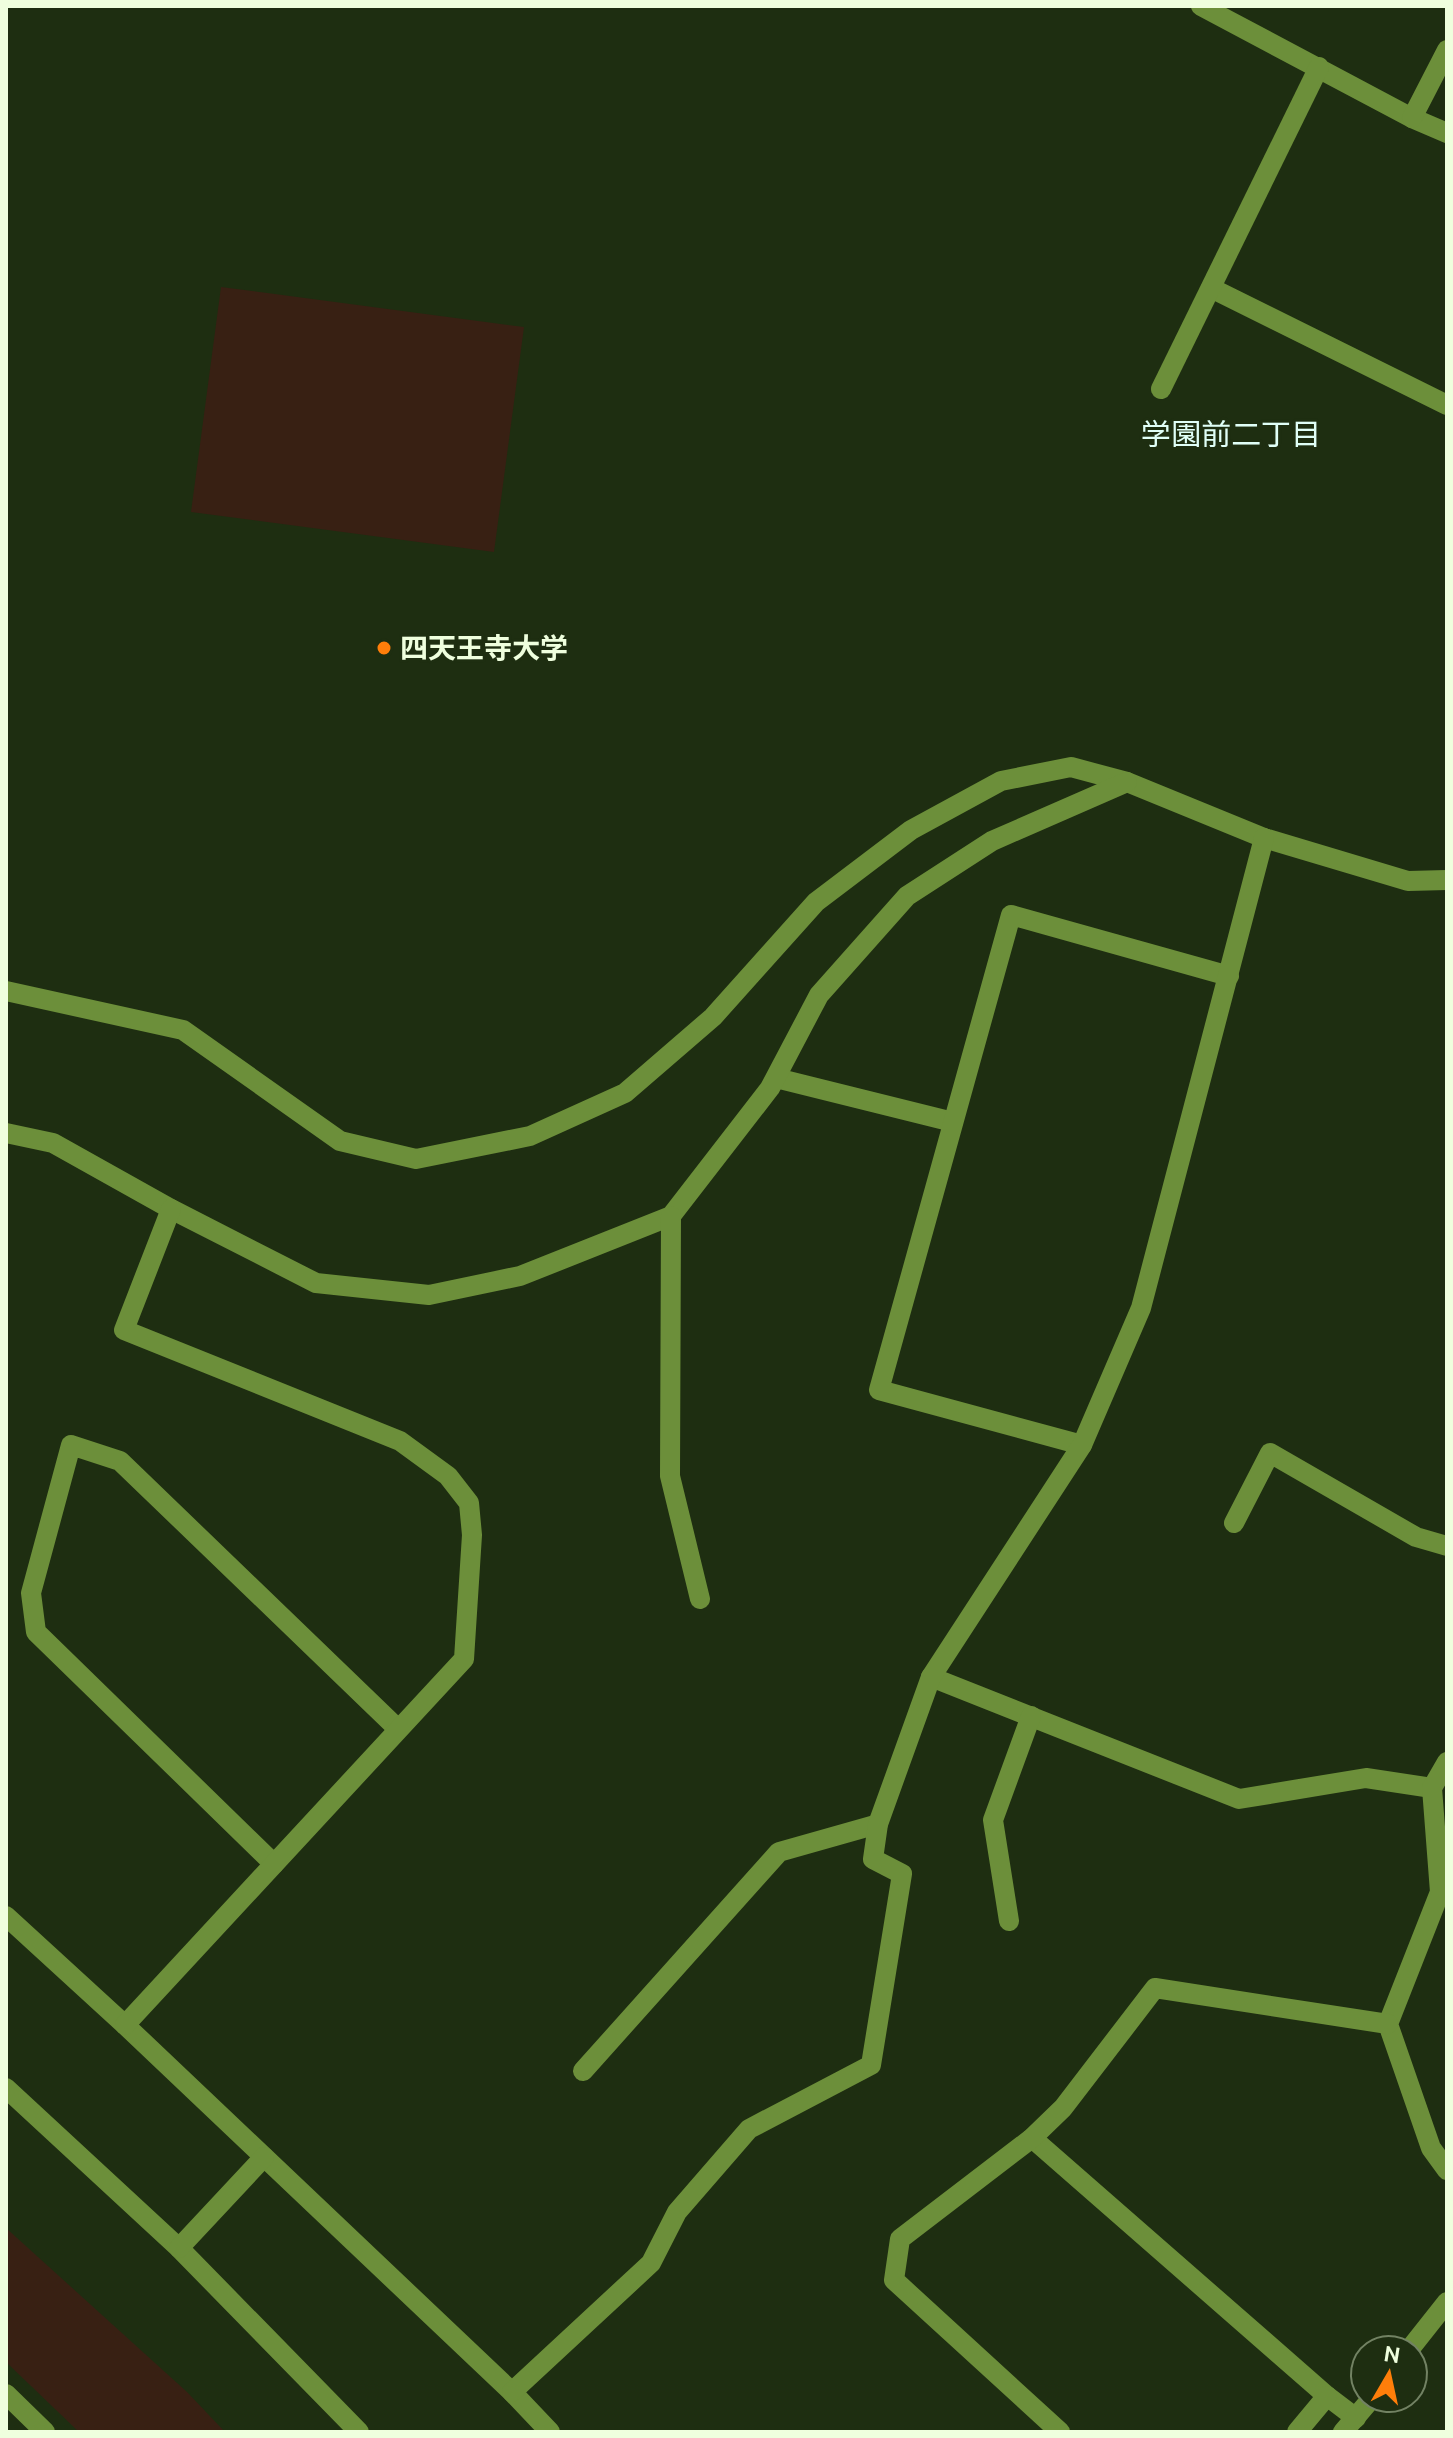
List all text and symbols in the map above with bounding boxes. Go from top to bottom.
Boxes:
district label: 学園前二丁目 [1141,417,1321,451]
place label: 四天王寺大学 [400,632,568,663]
marker: 四天王寺大学 [375,639,393,657]
north arrow [1349,2334,1429,2414]
text: N [1382,2340,1402,2367]

